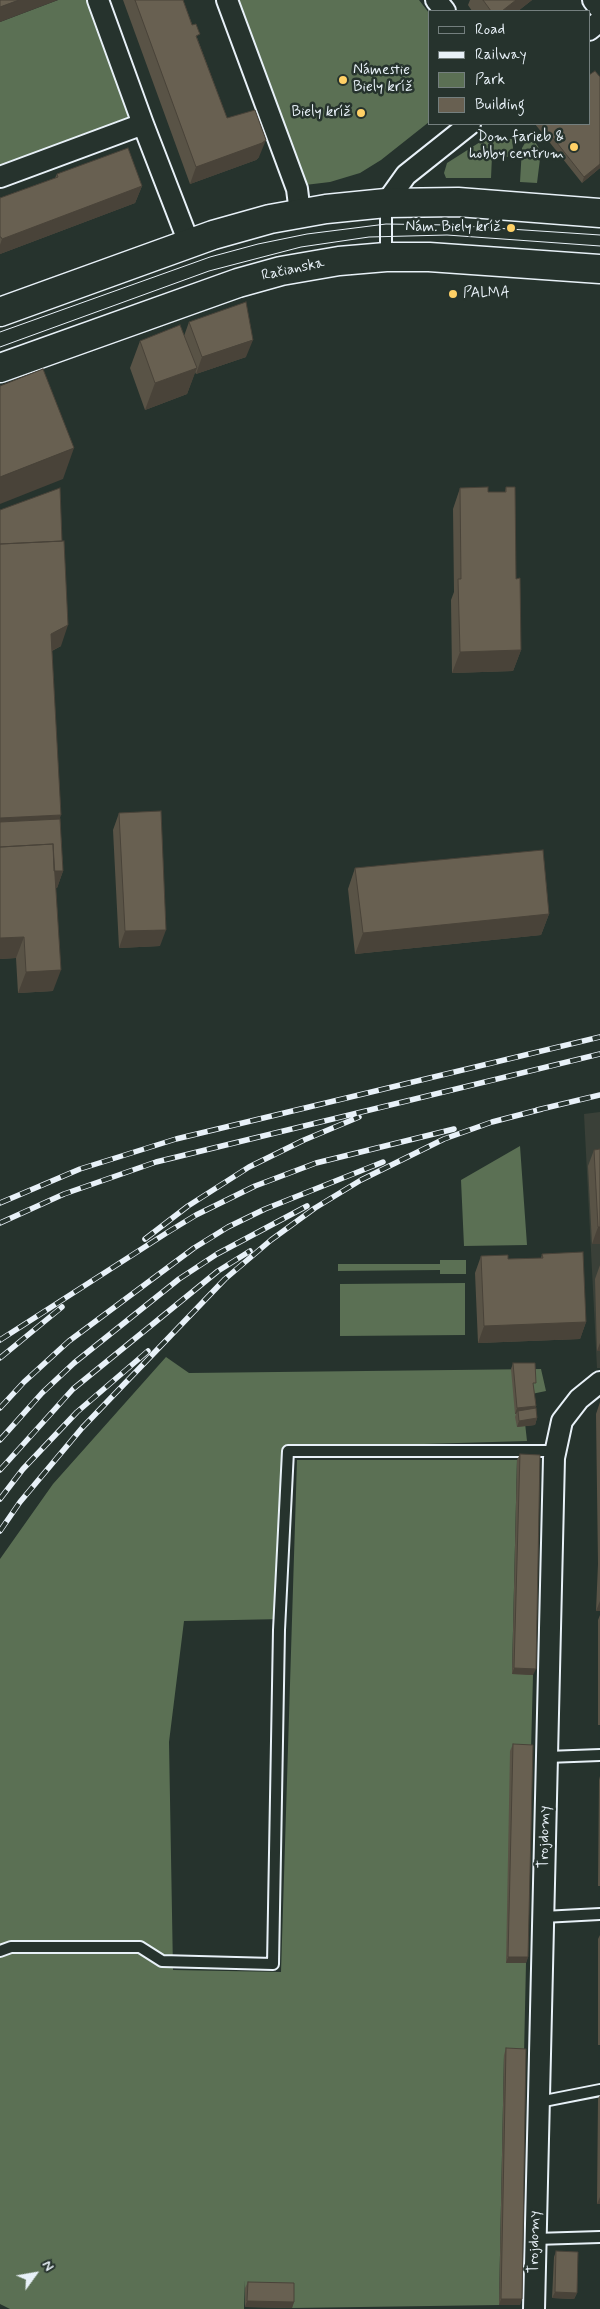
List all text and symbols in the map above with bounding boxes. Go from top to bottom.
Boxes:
legend [428,10,590,125]
text: Road [475,20,505,40]
text: Railway [475,45,527,65]
place label: Námestie Biely kríž [353,62,413,97]
text: Park [475,70,505,90]
marker: Námestie Biely kríž [337,74,349,86]
text: Building [475,95,525,115]
place label: Biely kríž [291,104,351,122]
marker: Biely kríž [355,107,367,119]
place label: Dom farieb & hobby centrum [469,129,564,164]
marker: Dom farieb & hobby centrum [568,141,580,153]
place label: Nám. Biely kríž [405,219,501,237]
marker: Nám. Biely kríž [505,222,517,234]
street label: Račianska [260,255,326,285]
place label: PALMA [463,285,510,303]
marker: PALMA [447,288,459,300]
street label: Trojdomy [535,1805,555,1869]
street label: Trojdomy [525,2210,545,2274]
north arrow [10,2249,60,2299]
text: N [38,2257,58,2275]

